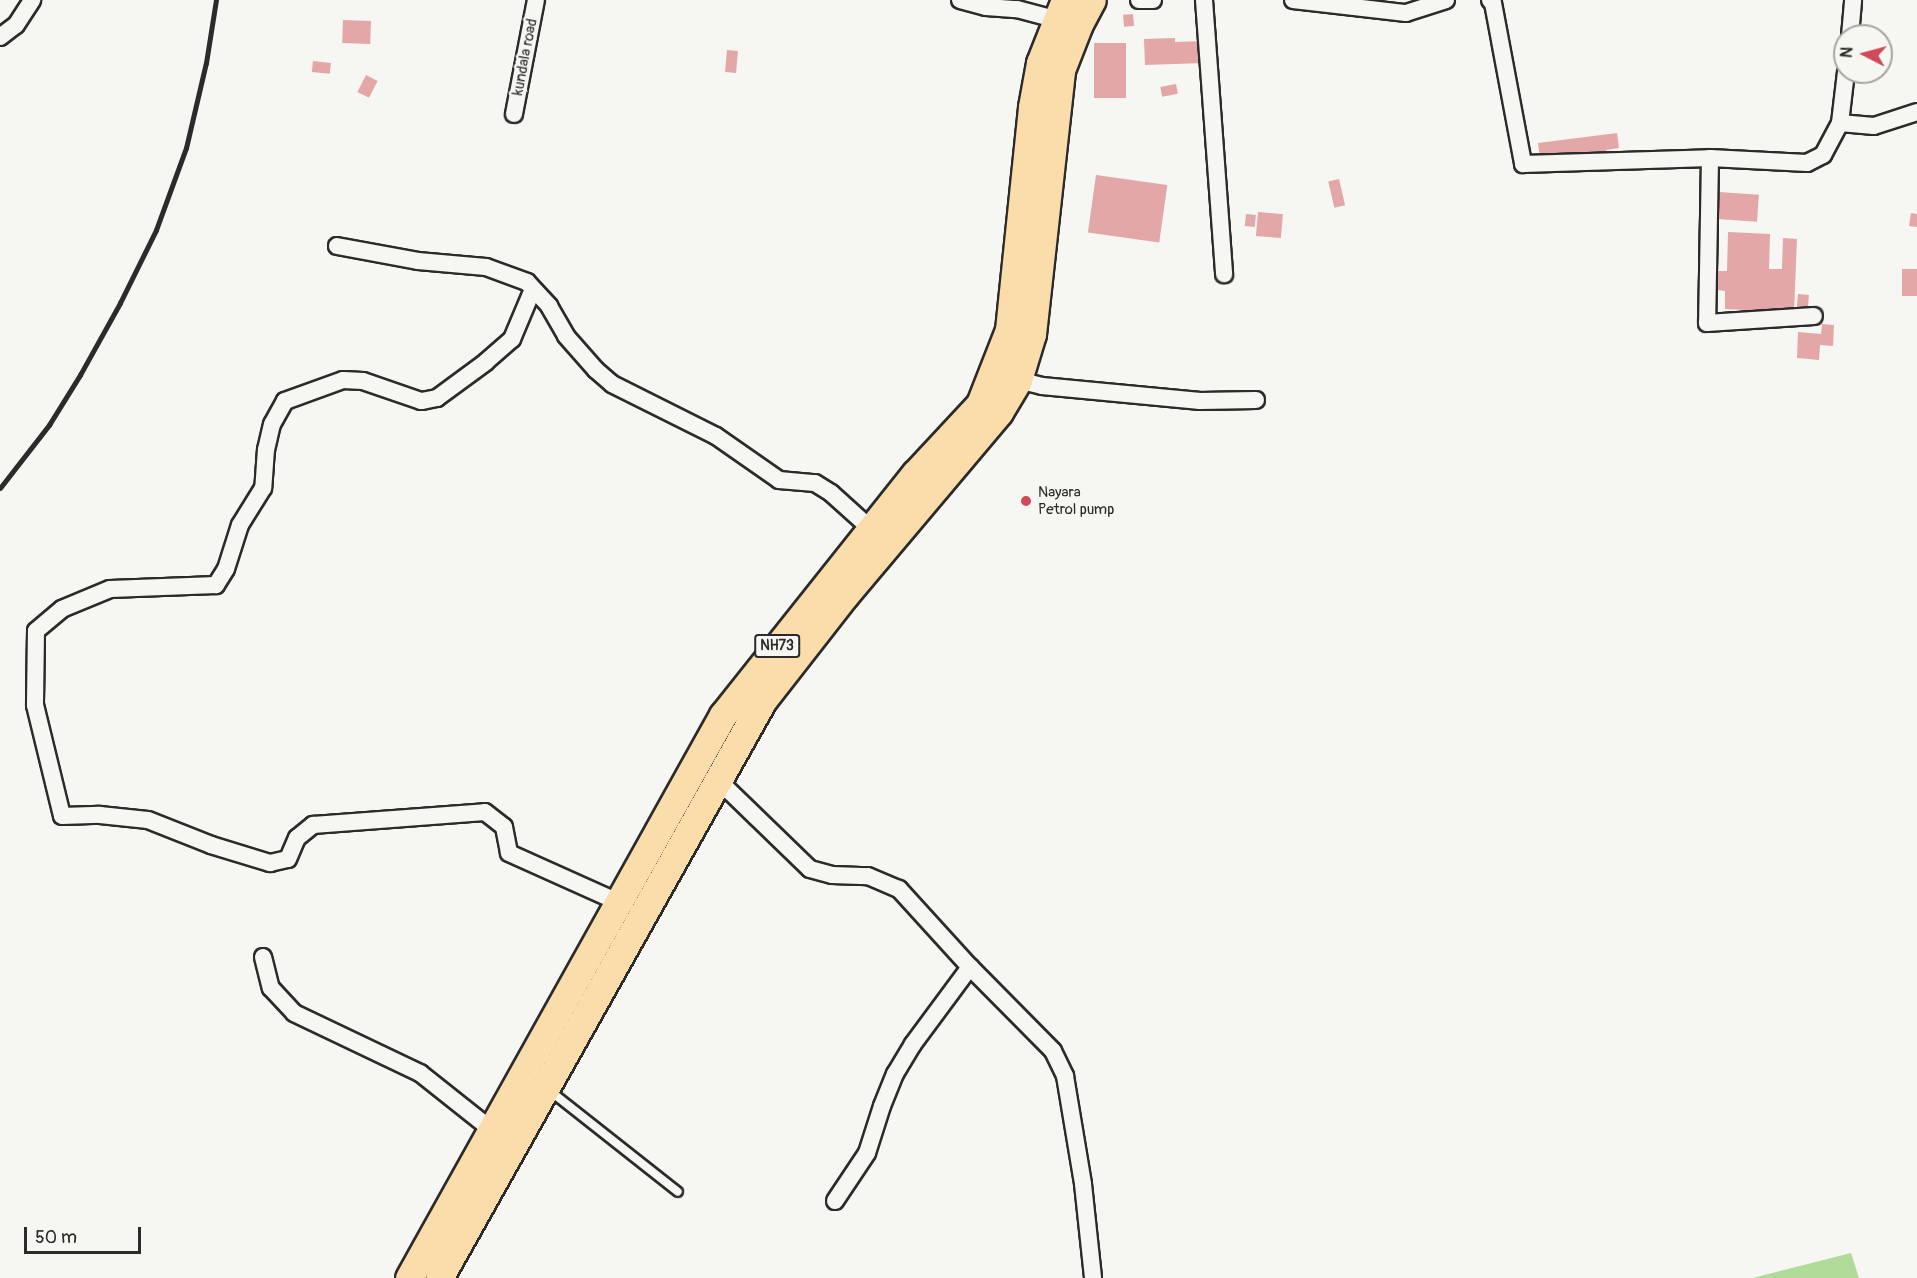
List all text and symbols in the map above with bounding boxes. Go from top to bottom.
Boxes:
street label: kundala road [509,17,541,97]
north arrow [1833,24,1893,84]
text: N [1837,46,1858,59]
place label: Nayara Petrol pump [1038,483,1114,518]
marker: Nayara Petrol pump [1019,494,1033,508]
road number: NH73 [753,635,801,657]
scale bar [27,1215,144,1253]
text: 50 m [35,1226,77,1249]

